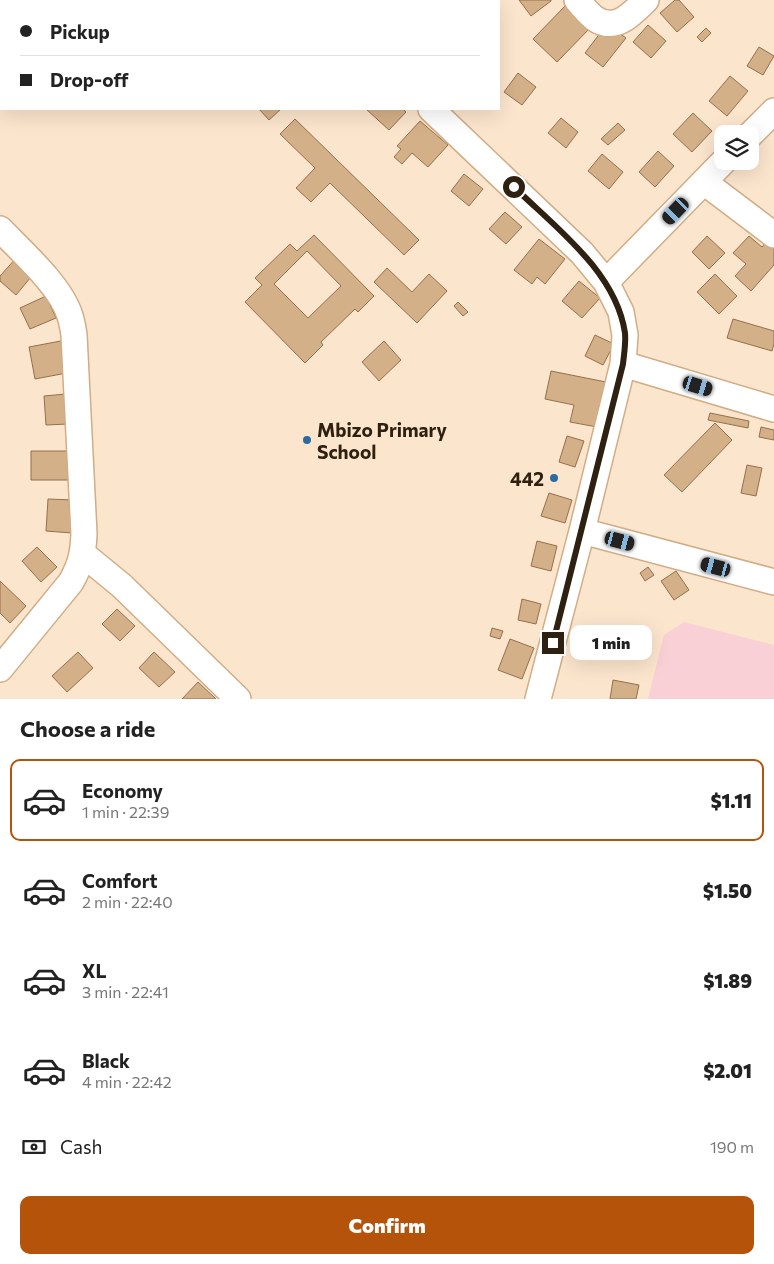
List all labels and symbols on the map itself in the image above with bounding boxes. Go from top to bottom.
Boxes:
route start [503,176,525,198]
car [660,195,691,227]
car [681,374,714,398]
place label: Mbizo Primary School [317,418,447,463]
marker: Mbizo Primary School [301,434,313,446]
place label: 442 [510,467,544,490]
marker: 442 [548,472,560,484]
car [603,530,636,552]
car [699,556,732,578]
callout: 1 min [570,626,653,660]
route end [542,632,564,654]

